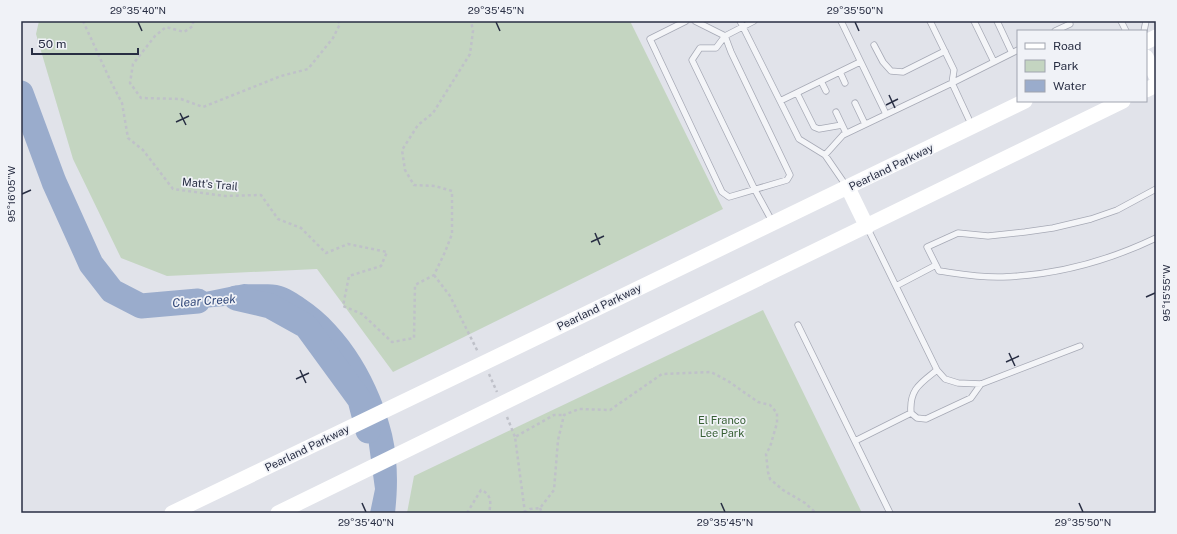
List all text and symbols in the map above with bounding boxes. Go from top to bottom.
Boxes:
text: 29°35'40"N [110,4,166,16]
text: 29°35'45"N [468,4,524,16]
text: 29°35'50"N [827,4,883,16]
scale bar [32,30,138,56]
legend [1017,30,1147,102]
text: 50 m [38,37,66,51]
text: Road [1053,39,1081,53]
text: Park [1053,59,1079,73]
text: Water [1053,79,1087,93]
street label: Pearland Parkway [847,141,935,193]
text: 95°16'05"W [5,165,17,222]
street label: Matt's Trail [182,176,238,192]
text: 95°15'55"W [1160,264,1172,321]
street label: Pearland Parkway [555,281,643,333]
water label: Clear Creek [172,292,237,310]
park label: El Franco Lee Park [698,414,746,439]
street label: Pearland Parkway [263,422,351,474]
text: 29°35'40"N [338,516,394,528]
text: 29°35'45"N [697,516,753,528]
text: 29°35'50"N [1055,516,1111,528]

